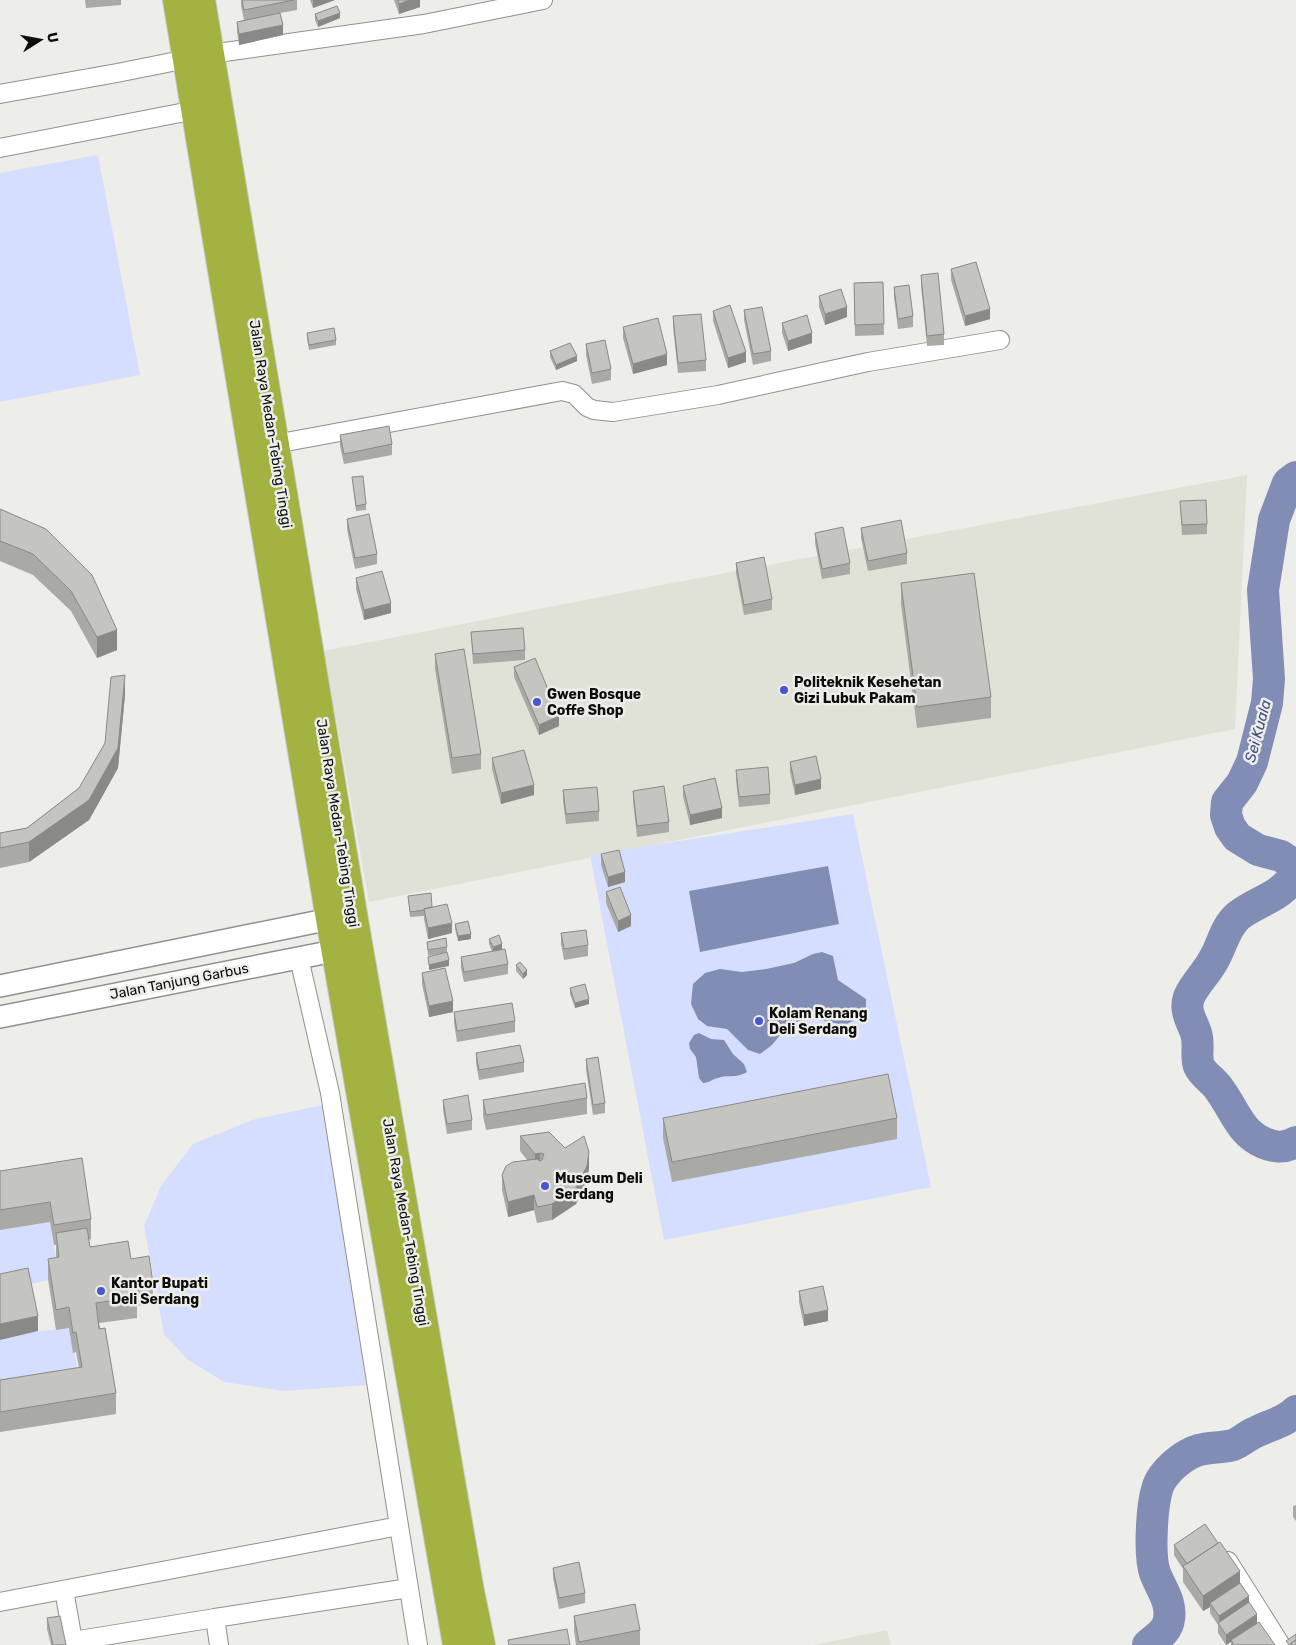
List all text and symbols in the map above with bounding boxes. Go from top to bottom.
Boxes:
north arrow [15,15,65,65]
text: U [43,31,62,44]
street label: Jalan Raya Medan-Tebing Tinggi [246,319,295,529]
place label: Politeknik Kesehetan Gizi Lubuk Pakam [794,674,942,707]
marker: Politeknik Kesehetan Gizi Lubuk Pakam [778,684,790,696]
place label: Gwen Bosque Coffe Shop [547,686,641,719]
marker: Gwen Bosque Coffe Shop [531,696,543,708]
water label: Sei Kuala [1241,698,1275,764]
street label: Jalan Raya Medan-Tebing Tinggi [313,718,362,928]
street label: Jalan Tanjung Garbus [108,960,250,1003]
place label: Kolam Renang Deli Serdang [769,1005,868,1038]
marker: Kolam Renang Deli Serdang [753,1015,765,1027]
street label: Jalan Raya Medan-Tebing Tinggi [379,1117,432,1327]
place label: Museum Deli Serdang [555,1170,643,1203]
marker: Museum Deli Serdang [539,1180,551,1192]
place label: Kantor Bupati Deli Serdang [111,1275,208,1308]
marker: Kantor Bupati Deli Serdang [95,1285,107,1297]

